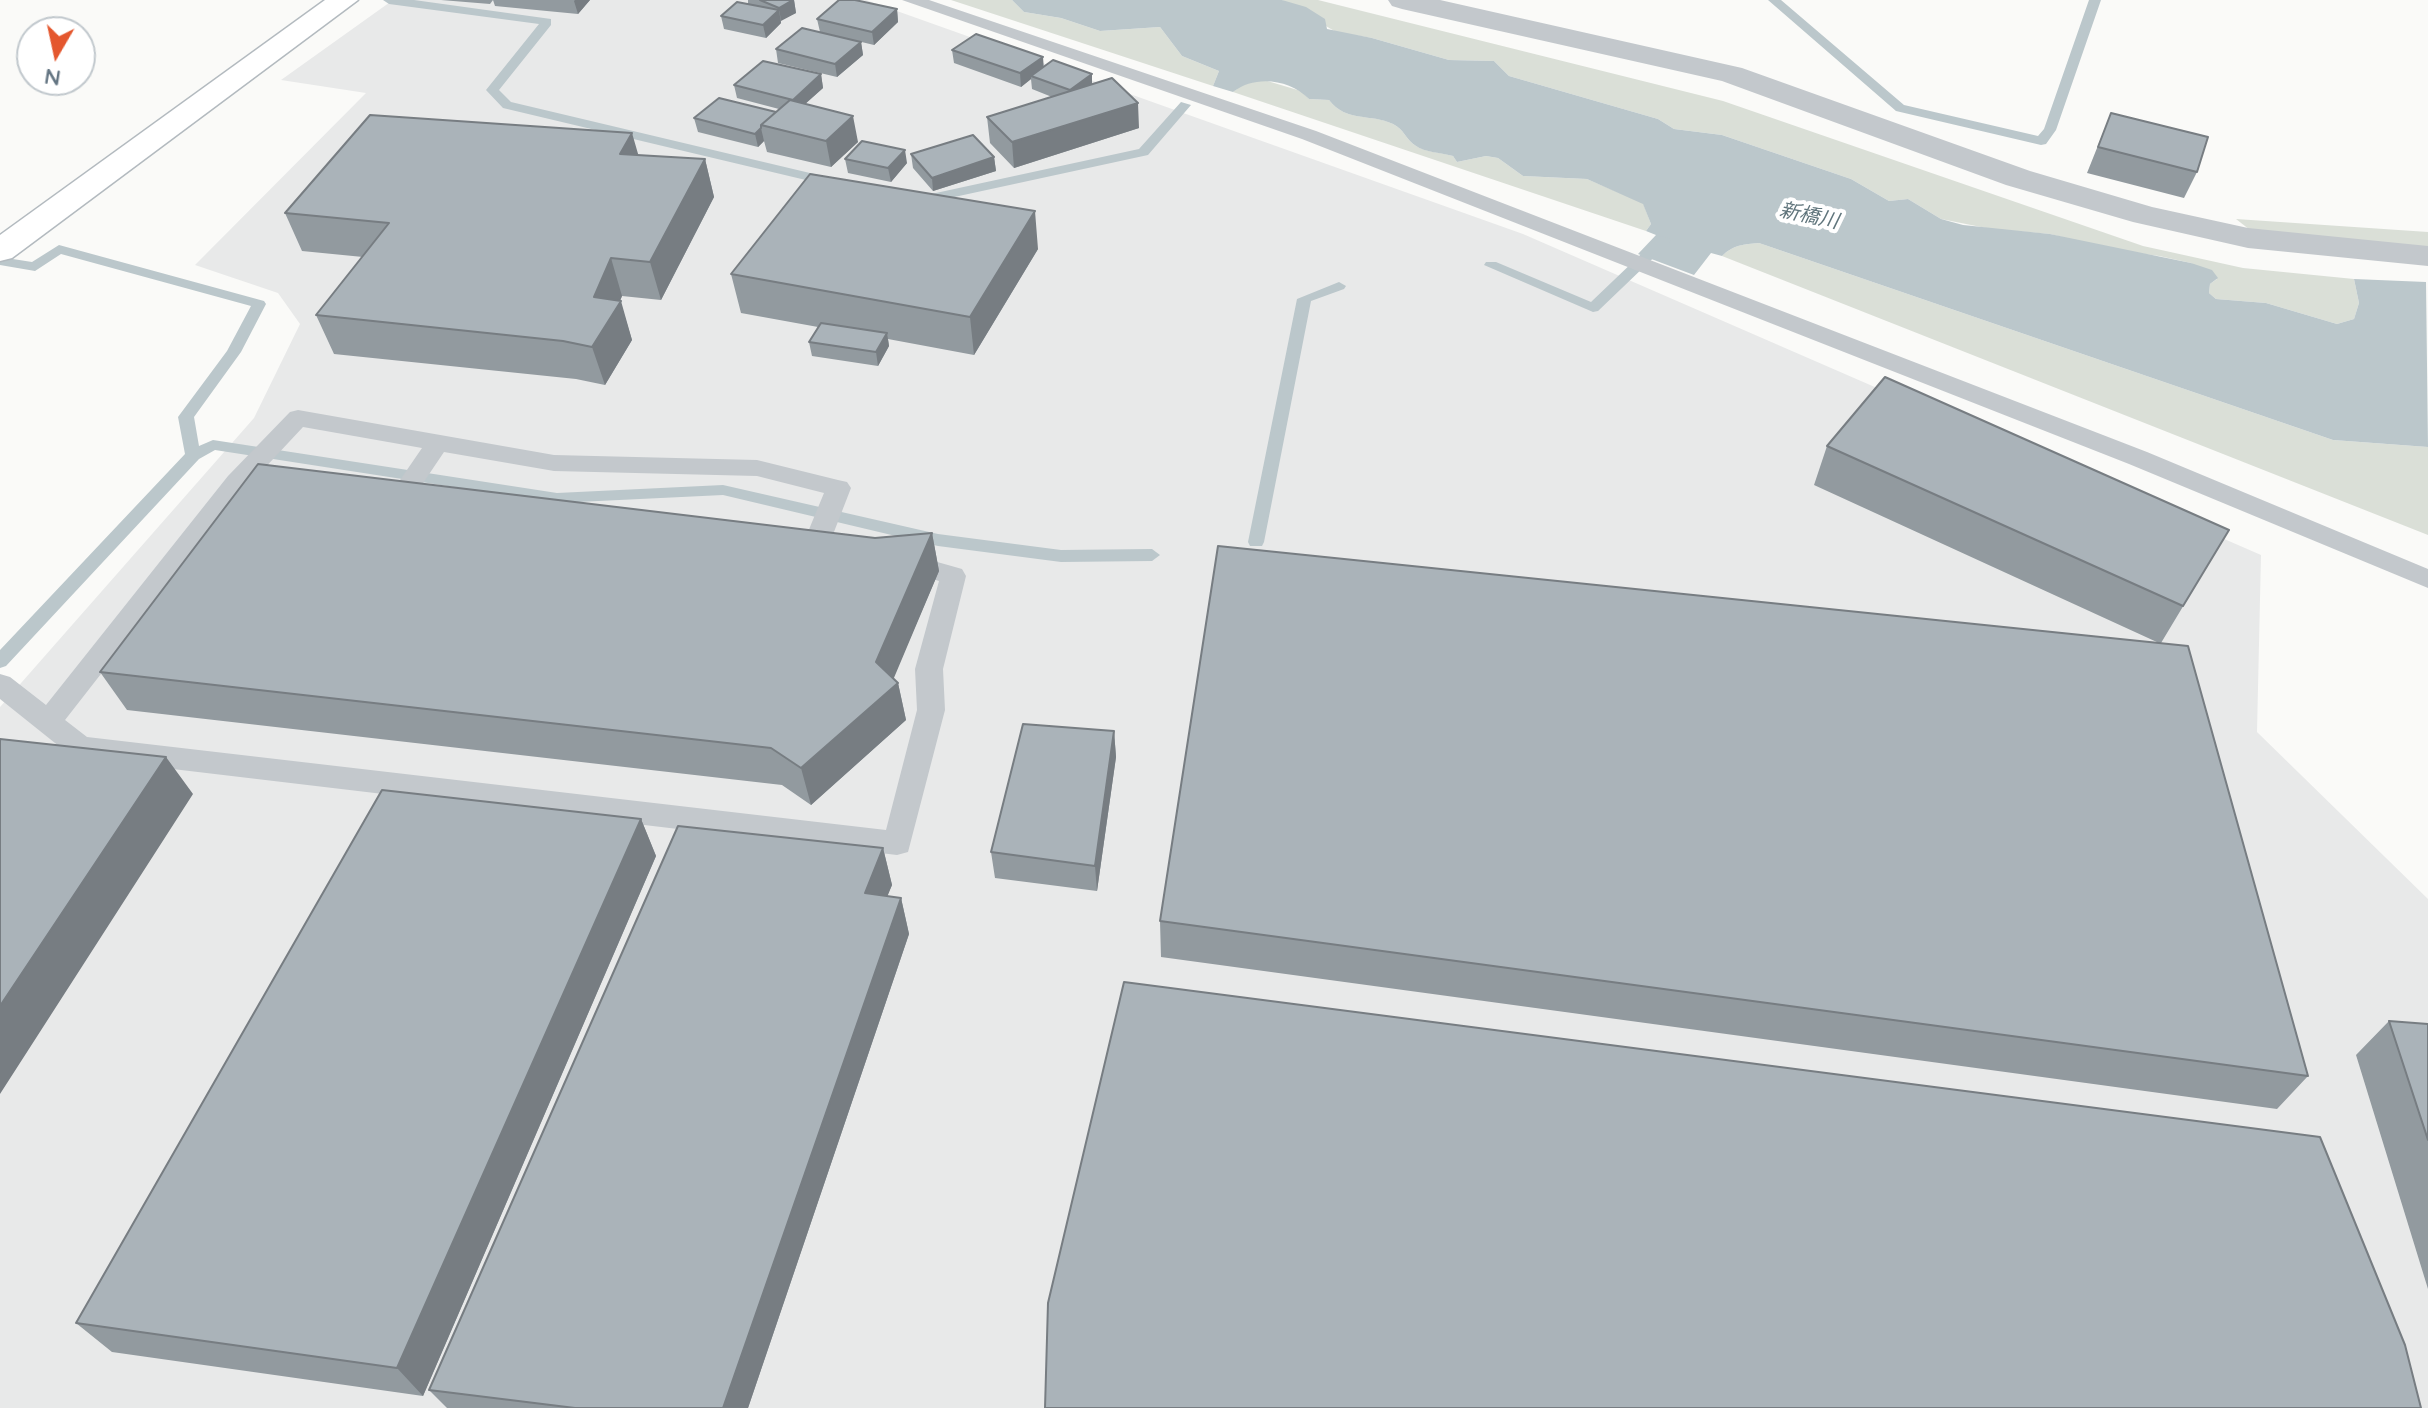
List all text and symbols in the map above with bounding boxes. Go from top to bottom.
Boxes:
north arrow [16,16,96,96]
text: N [42,63,63,93]
water label: 新橋川 [1777,198,1841,234]

